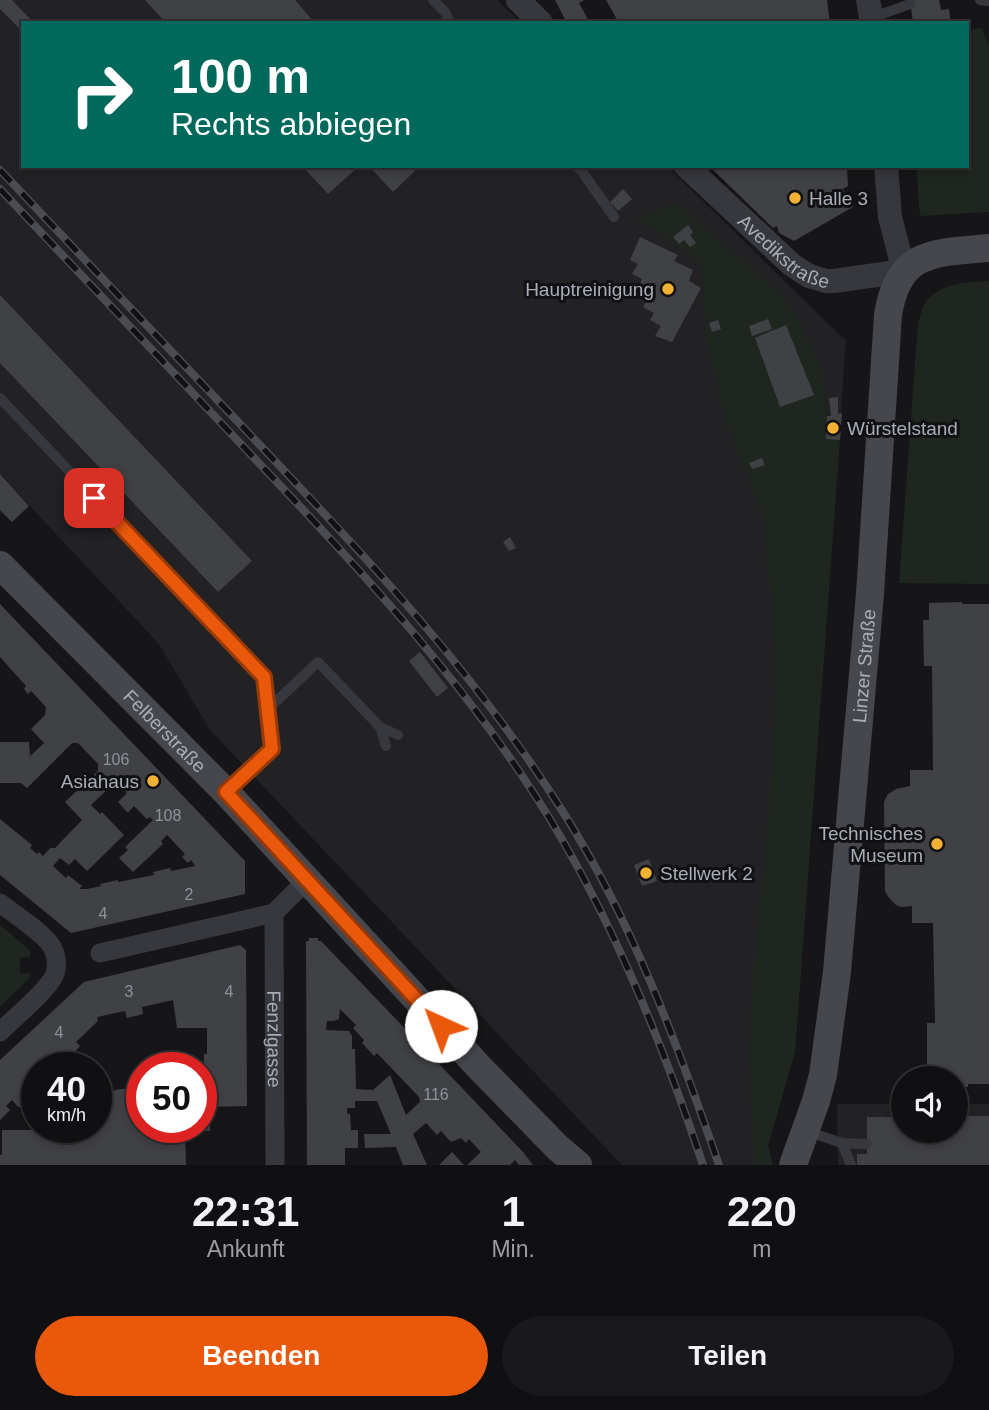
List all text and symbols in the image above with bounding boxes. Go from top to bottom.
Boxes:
icon: right [56,49,147,140]
text: 100 m [171,49,310,103]
text: Rechts abbiegen [171,106,411,142]
place label: Halle 3 [809,188,868,209]
marker: Halle 3 [787,190,803,206]
street label: Avedikstraße [734,210,832,292]
place label: Hauptreinigung [525,279,654,300]
marker: Hauptreinigung [660,281,676,297]
place label: Würstelstand [847,418,958,439]
marker: Würstelstand [825,420,841,436]
pin [64,468,124,528]
icon: arrive [75,479,113,517]
street label: Linzer Straße [848,608,879,724]
street label: Felberstraße [120,685,211,776]
house number: 106 [103,751,129,768]
place label: Asiahaus [61,771,139,792]
marker: Asiahaus [145,773,161,789]
house number: 108 [155,807,181,824]
place label: Technisches Museum [818,823,923,866]
marker: Technisches Museum [929,836,945,852]
place label: Stellwerk 2 [660,863,753,884]
marker: Stellwerk 2 [638,865,654,881]
house number: 2 [185,886,194,903]
house number: 4 [99,905,108,922]
house number: 3 [125,983,134,1000]
house number: 4 [225,983,234,1000]
position arrow [404,989,478,1063]
street label: Fenzlgasse [264,990,285,1088]
house number: 4 [55,1024,64,1041]
speed limit sign: 50 [126,1052,217,1143]
map controls [891,1066,968,1143]
button: sound [891,1066,968,1143]
text: 40 [47,1069,86,1108]
house number: 116 [423,1086,449,1103]
text: km/h [47,1105,86,1125]
text: 22:31 [192,1188,299,1235]
text: 1 [501,1188,525,1235]
text: 220 [727,1188,797,1235]
text: Ankunft [207,1236,285,1262]
text: Min. [491,1236,535,1262]
text: m [752,1236,772,1262]
button: Beenden [35,1316,488,1396]
button: Teilen [502,1316,954,1396]

